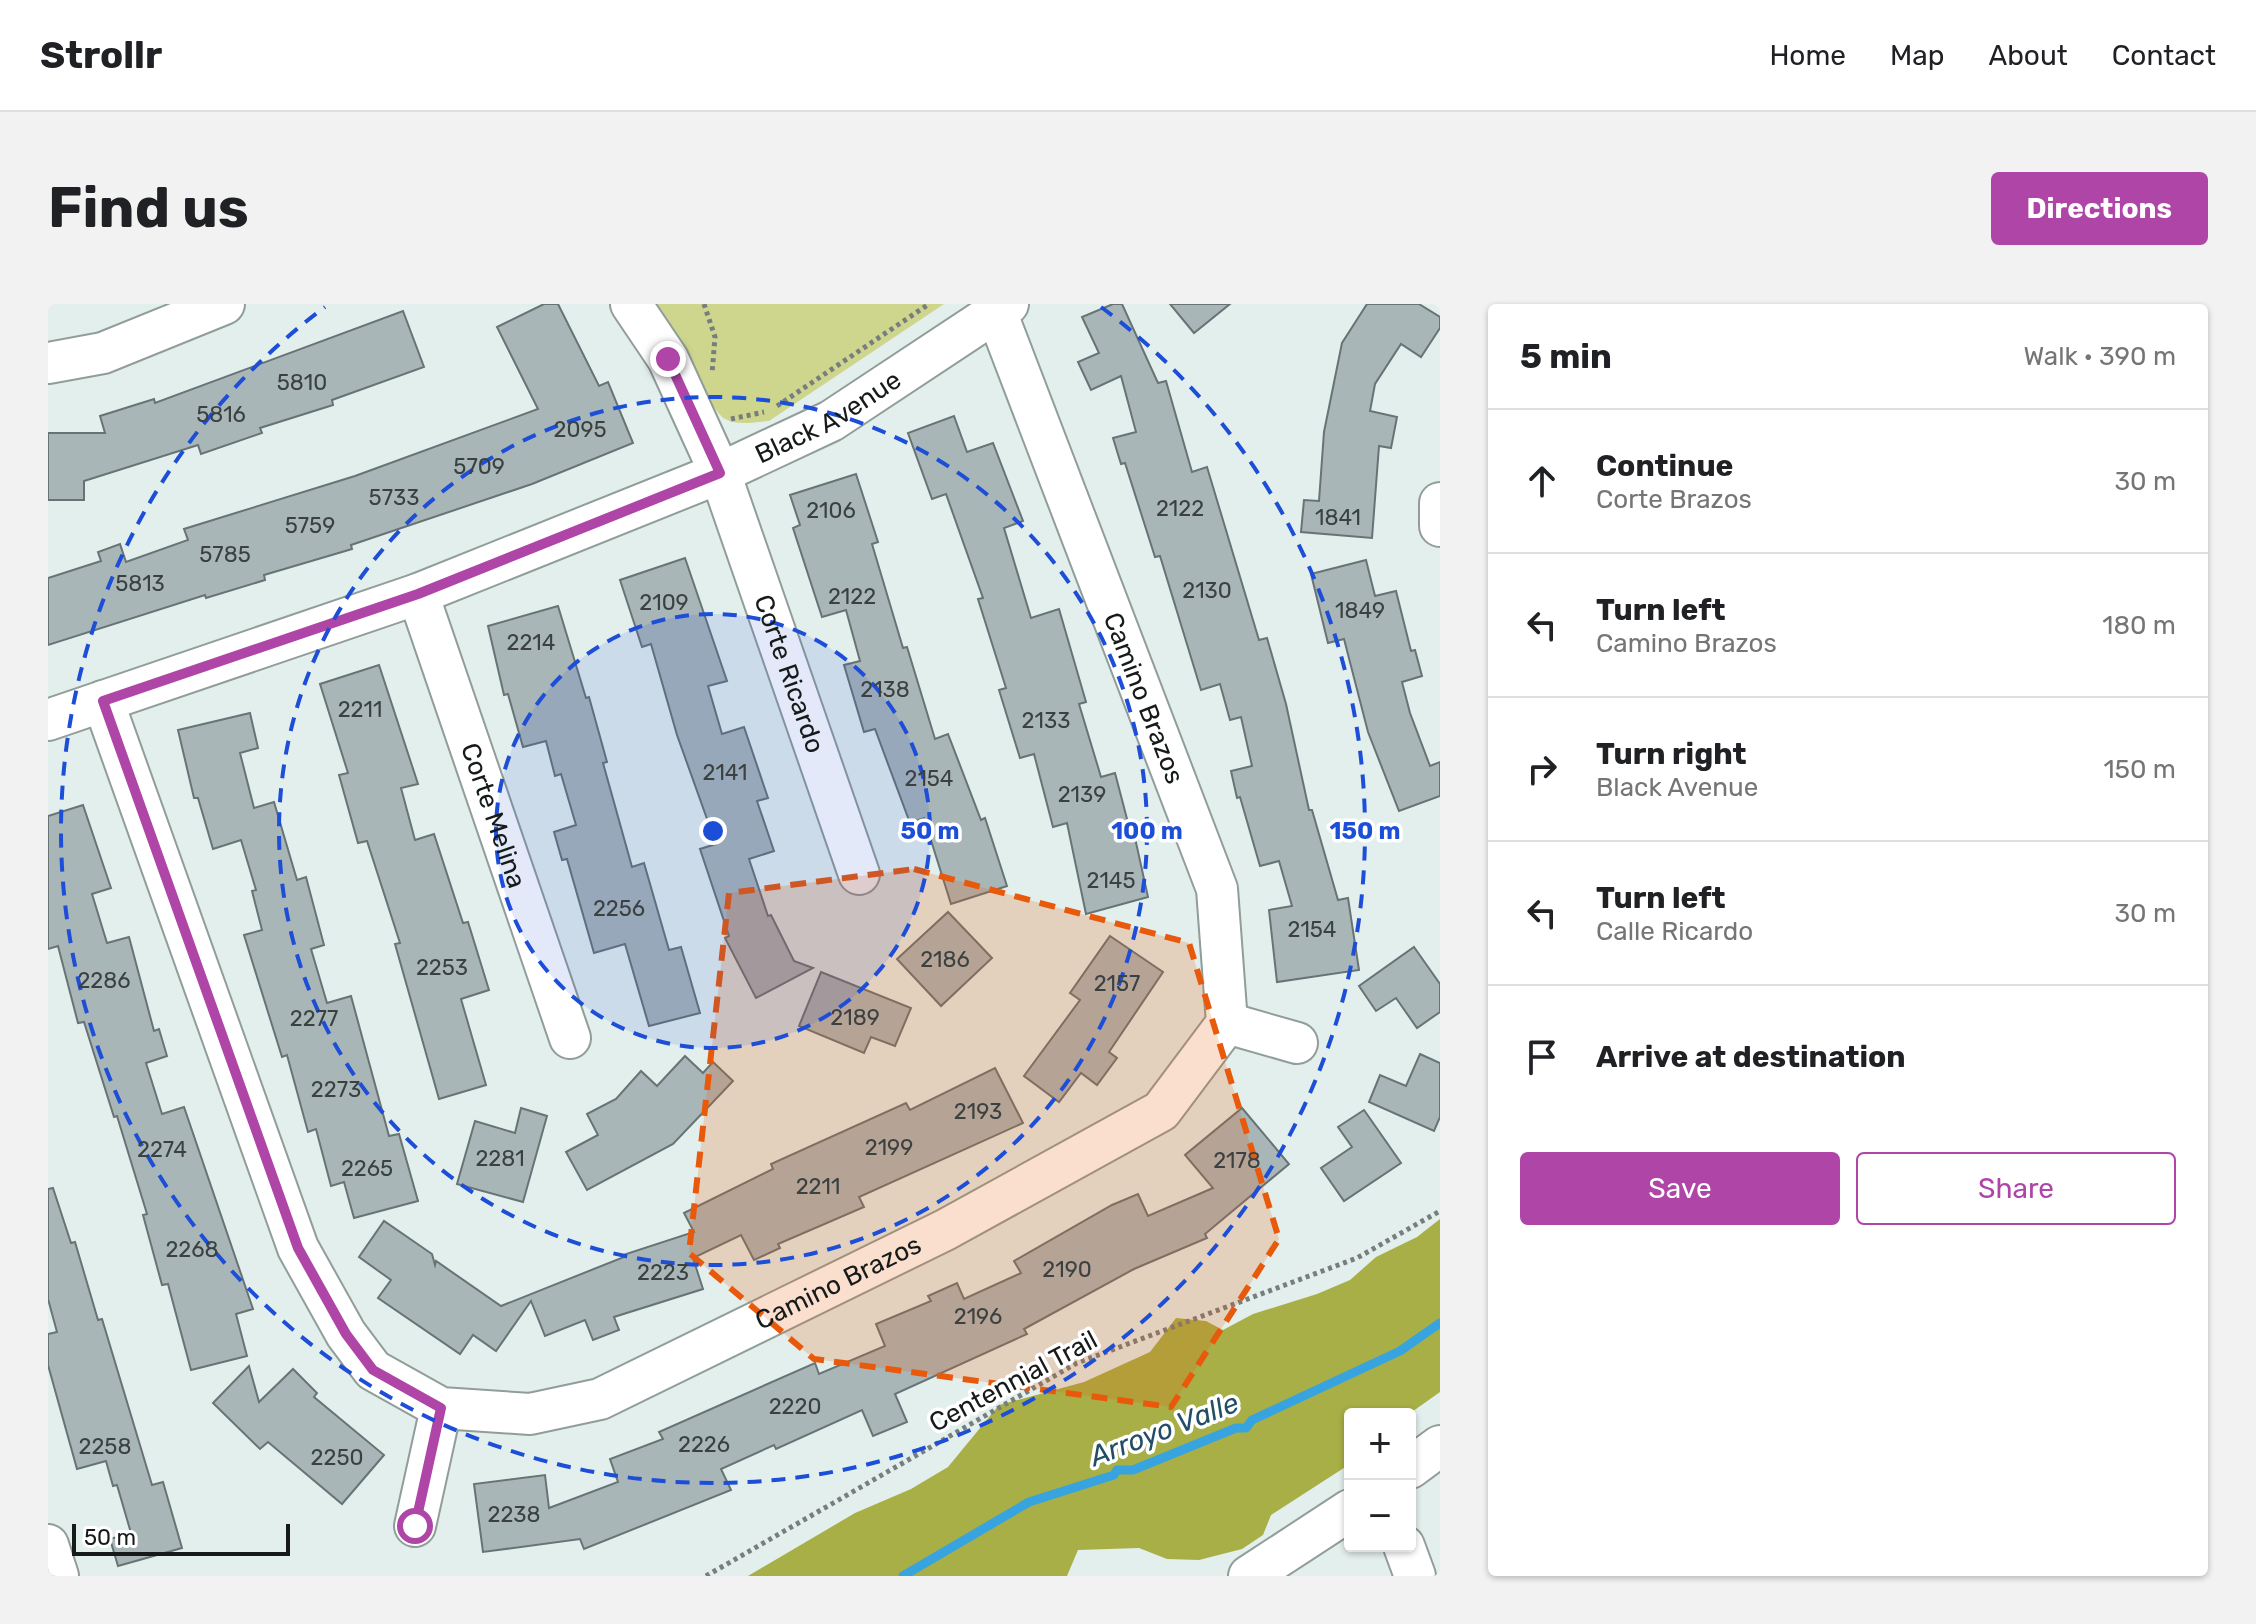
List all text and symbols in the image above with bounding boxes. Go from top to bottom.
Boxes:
text: Strollr [40,32,162,78]
text: Home [1769,39,1846,72]
text: Map [1890,39,1944,72]
text: About [1988,39,2068,72]
text: Contact [2112,39,2216,72]
button: Directions [1991,172,2208,245]
text: Find us [48,175,249,241]
text: 5 min [1520,336,1612,377]
route end [650,341,686,377]
text: Walk · 390 m [2024,341,2176,372]
street label: Black Avenue [750,364,907,470]
house number: 5810 [277,369,327,396]
house number: 5816 [196,401,246,428]
house number: 2095 [554,416,607,443]
text: Continue [1596,448,1733,484]
house number: 5709 [453,453,505,480]
icon: ahead [1520,459,1564,503]
text: 30 m [2114,466,2176,497]
house number: 5733 [369,484,419,511]
text: Corte Brazos [1596,484,1752,515]
house number: 2122 [1156,495,1204,522]
house number: 2106 [806,497,856,524]
house number: 1841 [1315,504,1361,531]
house number: 5759 [285,512,335,539]
house number: 5785 [199,541,251,568]
house number: 5813 [115,570,165,597]
house number: 2130 [1182,577,1232,604]
house number: 2122 [828,583,876,610]
house number: 2109 [639,589,689,616]
street label: Corte Ricardo [747,591,831,757]
text: Turn left [1596,592,1726,628]
house number: 1849 [1335,597,1385,624]
icon: left [1520,603,1564,647]
street label: Camino Brazos [1097,608,1190,788]
text: 180 m [2102,610,2176,641]
text: Camino Brazos [1596,628,1777,659]
house number: 2214 [507,629,555,656]
house number: 2138 [860,676,910,703]
house number: 2211 [338,696,382,723]
house number: 2133 [1022,707,1070,734]
text: Turn right [1596,736,1747,772]
street label: Corte Melina [454,739,532,892]
icon: right [1520,747,1564,791]
text: 150 m [2103,754,2176,785]
house number: 2141 [703,759,747,786]
house number: 2154 [904,765,954,792]
text: Black Avenue [1596,772,1758,803]
house number: 2139 [1058,781,1106,808]
centre of rings [699,817,727,845]
text: 50 m [901,817,959,845]
text: 100 m [1111,817,1183,845]
text: 150 m [1330,817,1400,845]
house number: 2145 [1086,867,1136,894]
text: Turn left [1596,880,1726,916]
icon: left [1520,891,1564,935]
house number: 2256 [593,895,645,922]
text: 30 m [2114,898,2176,929]
house number: 2154 [1287,916,1337,943]
text: Calle Ricardo [1596,916,1753,947]
house number: 2186 [920,946,970,973]
house number: 2253 [416,954,468,981]
house number: 2286 [77,967,131,994]
house number: 2157 [1094,970,1140,997]
house number: 2189 [830,1004,880,1031]
house number: 2277 [290,1005,338,1032]
icon: arrive [1520,1035,1564,1079]
text: Arrive at destination [1596,1039,1906,1075]
house number: 2273 [311,1076,361,1103]
house number: 2193 [954,1098,1002,1125]
house number: 2199 [865,1134,913,1161]
house number: 2274 [137,1136,187,1163]
house number: 2281 [475,1145,525,1172]
house number: 2178 [1213,1147,1261,1174]
button: Save [1520,1152,1840,1225]
button: Share [1856,1152,2176,1225]
house number: 2265 [341,1155,393,1182]
house number: 2211 [796,1173,840,1200]
street label: Camino Brazos [750,1229,926,1337]
house number: 2268 [165,1236,219,1263]
house number: 2190 [1042,1256,1092,1283]
house number: 2223 [637,1259,689,1286]
house number: 2196 [954,1303,1002,1330]
street label: Centennial Trail [924,1324,1103,1439]
water label: Arroyo Valle [1083,1386,1244,1474]
house number: 2220 [769,1393,821,1420]
map controls [1344,1408,1416,1552]
button: + [1344,1408,1416,1480]
house number: 2226 [678,1431,730,1458]
house number: 2258 [79,1433,131,1460]
house number: 2250 [311,1444,363,1471]
button: − [1344,1480,1416,1552]
house number: 2238 [487,1501,541,1528]
route start [397,1508,433,1544]
scale bar [72,1520,290,1556]
text: 50 m [84,1524,136,1551]

